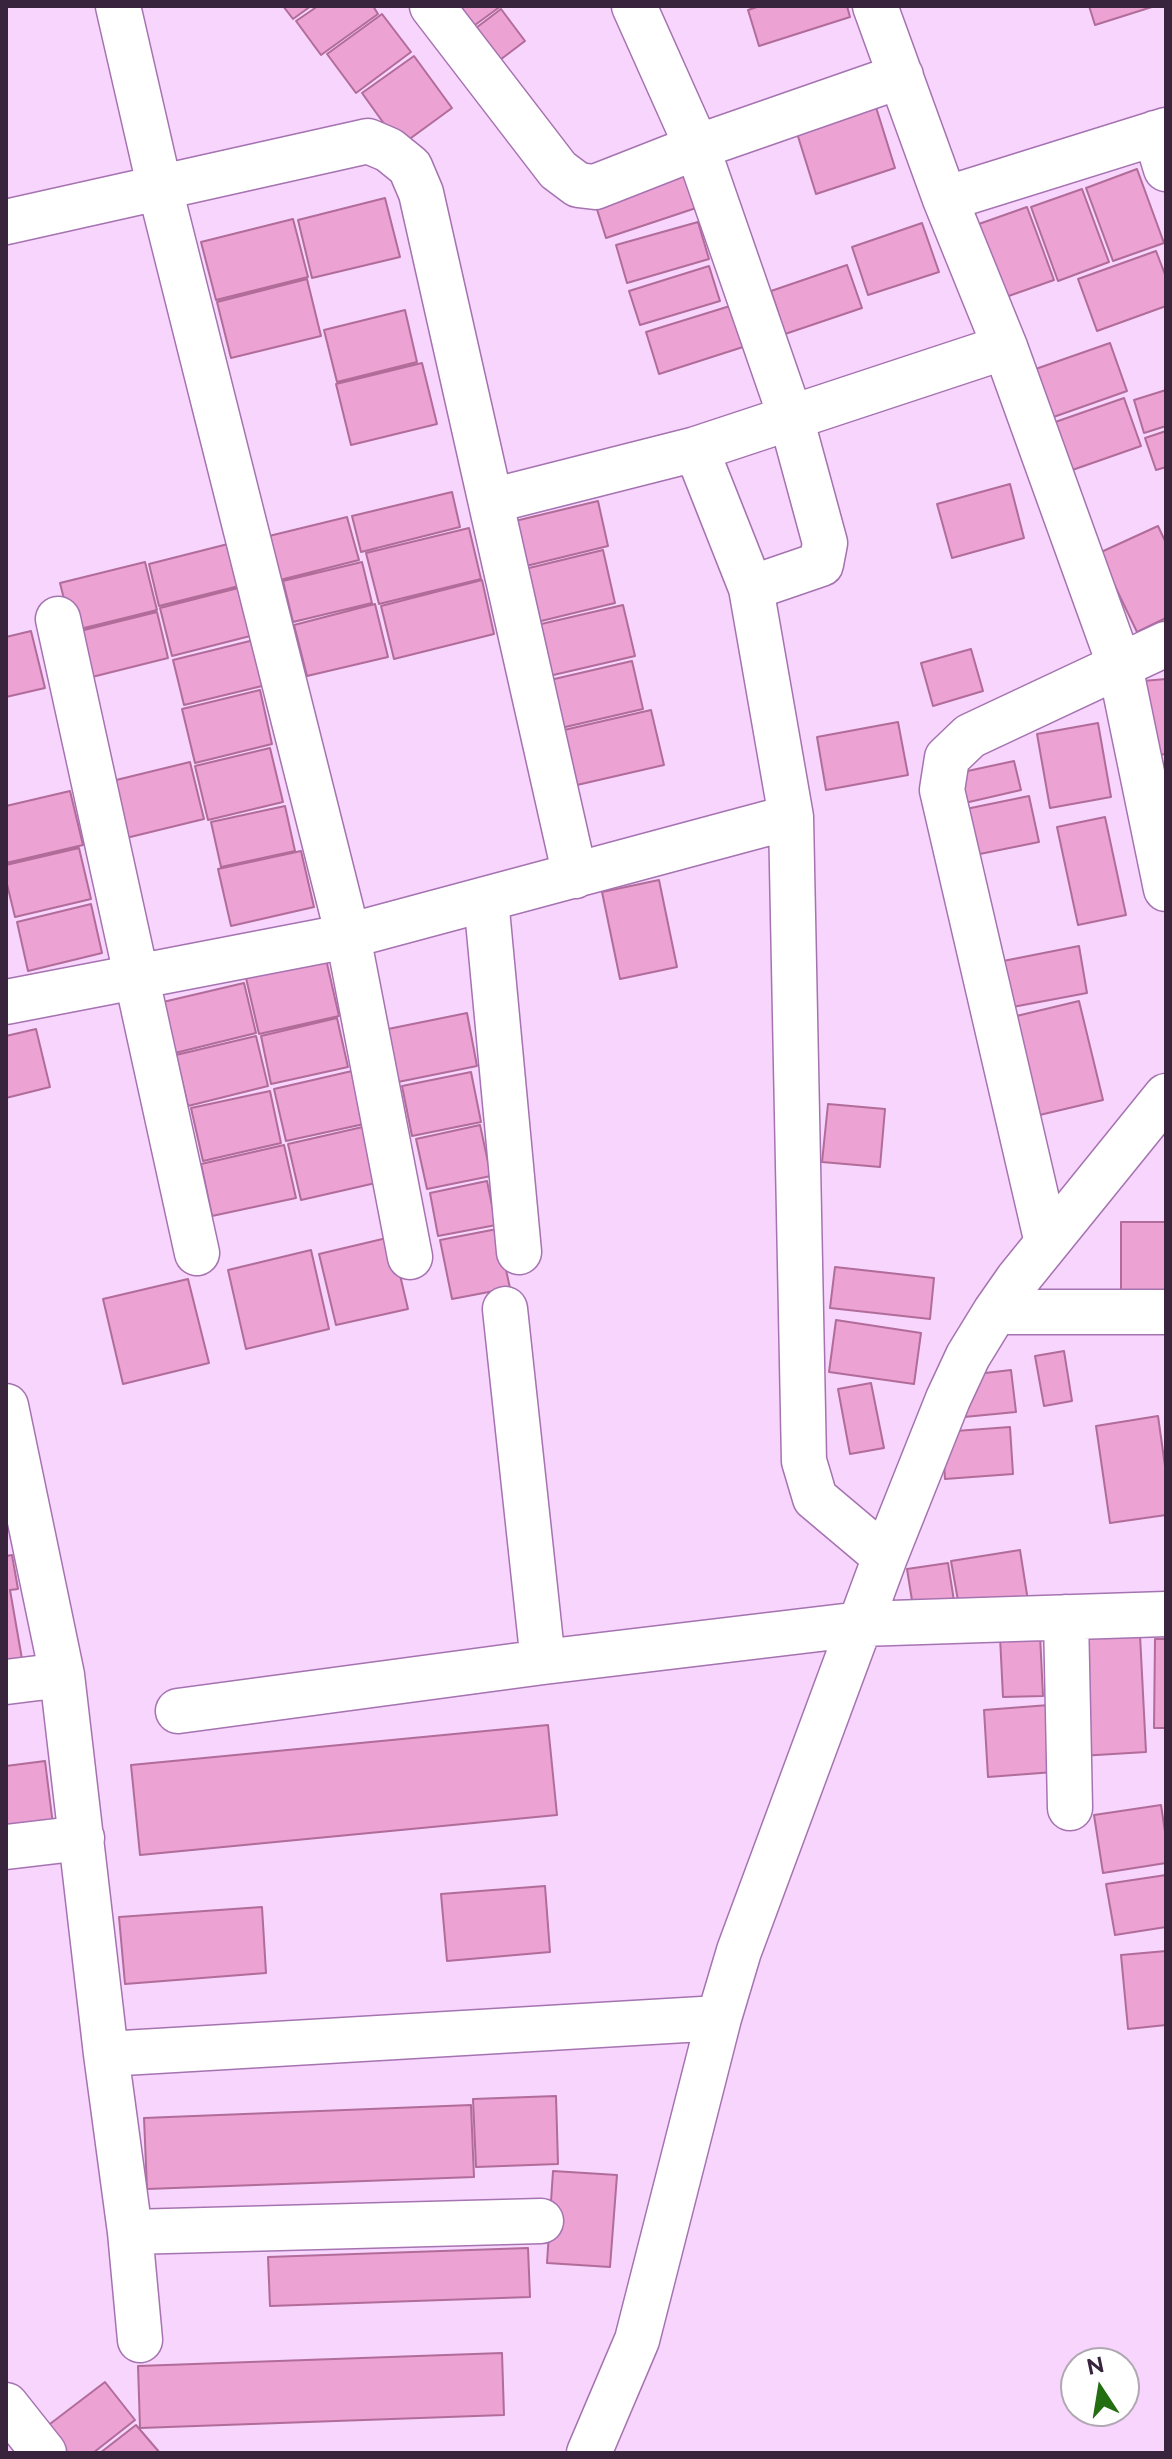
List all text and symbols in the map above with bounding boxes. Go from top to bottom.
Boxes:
north arrow [1060,2347,1140,2427]
text: N [1085,2351,1106,2380]

